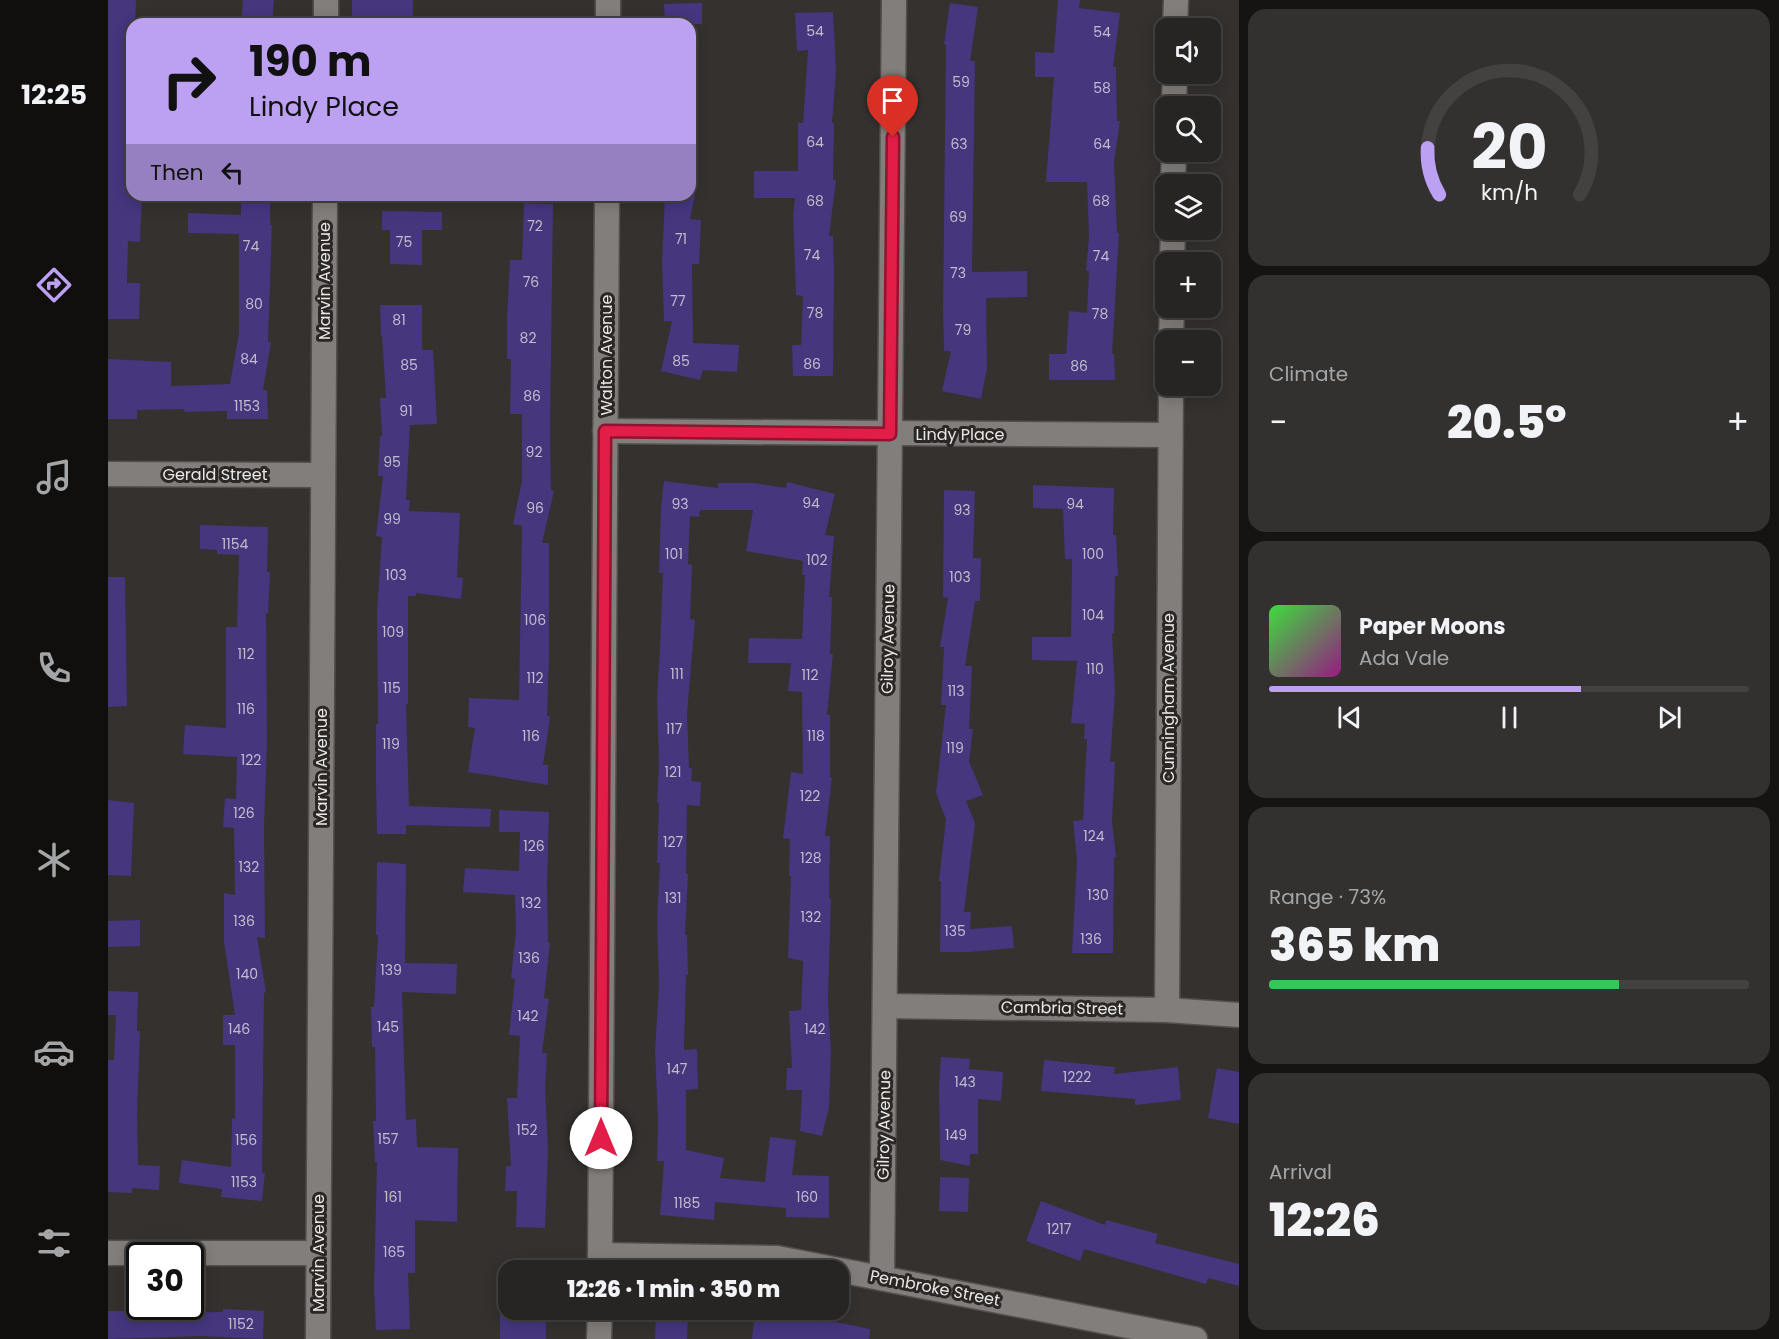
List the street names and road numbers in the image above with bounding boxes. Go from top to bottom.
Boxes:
street label: Marvin Avenue [313,222,336,340]
street label: Walton Avenue [595,294,618,416]
street label: Lindy Place [916,423,1004,446]
street label: Gerald Street [162,463,268,486]
street label: Gilroy Avenue [876,584,900,694]
street label: Cunningham Avenue [1157,613,1180,783]
street label: Marvin Avenue [310,708,333,826]
street label: Cambria Street [1001,995,1124,1021]
street label: Gilroy Avenue [872,1070,896,1180]
street label: Marvin Avenue [307,1194,330,1312]
street label: Pembroke Street [868,1264,1002,1312]

